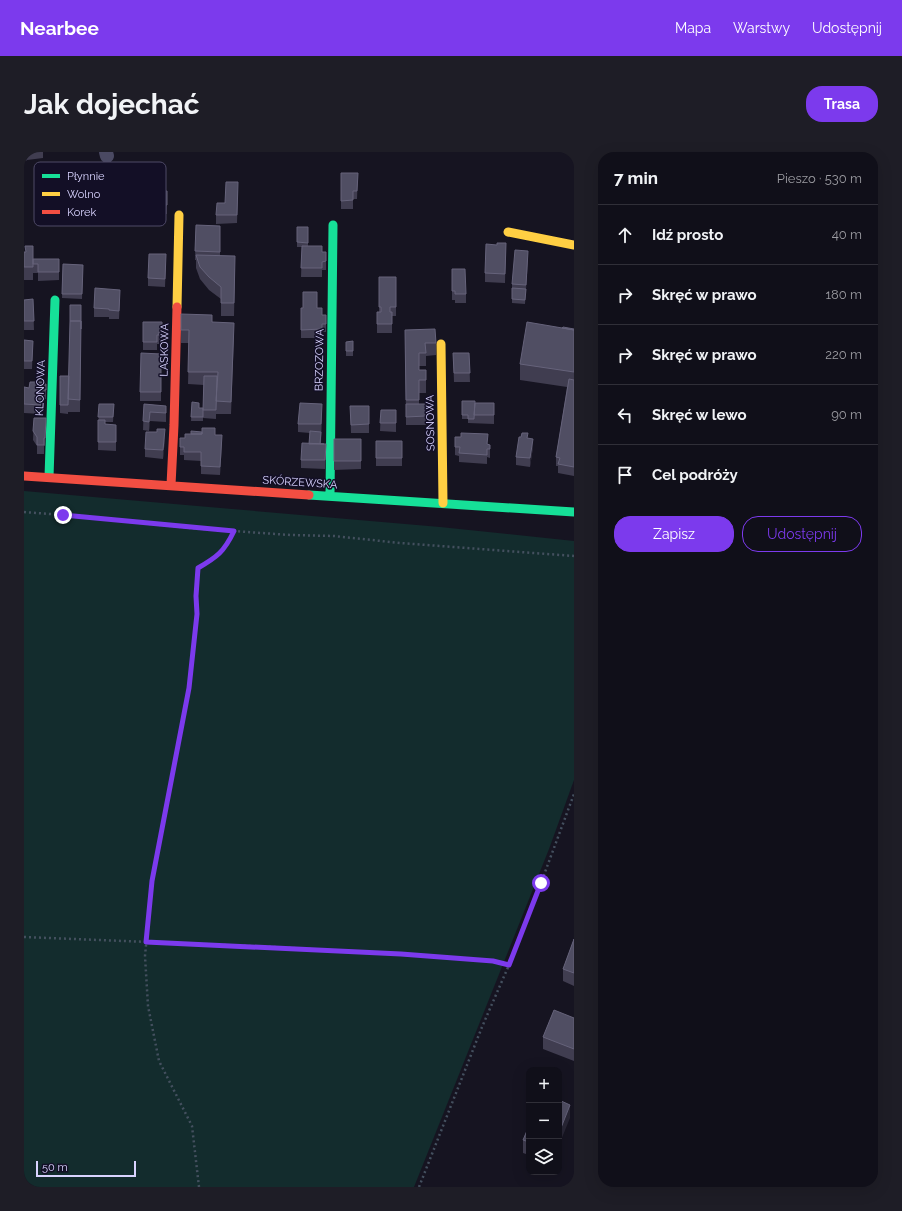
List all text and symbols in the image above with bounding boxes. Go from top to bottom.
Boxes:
text: Nearbee [20,17,99,39]
text: Mapa [675,20,711,36]
text: Warstwy [733,20,790,36]
text: Udostępnij [812,20,882,36]
button: Trasa [806,86,878,122]
text: Jak dojechać [24,88,200,121]
legend [34,162,166,226]
text: 7 min [614,168,658,188]
text: Płynnie [67,170,105,183]
text: Pieszo · 530 m [777,171,862,186]
text: Wolno [67,188,101,201]
text: Korek [67,206,96,219]
icon: ahead [614,224,636,246]
text: Idź prosto [652,226,723,244]
text: 40 m [832,227,862,242]
icon: right [614,284,636,306]
text: Skręć w prawo [652,286,757,304]
text: 180 m [826,287,862,302]
street label: LASKOWA [158,323,171,377]
street label: BRZOZOWA [312,328,327,391]
icon: right [614,344,636,366]
text: Skręć w prawo [652,346,757,364]
text: 220 m [825,347,862,362]
street label: KLONOWA [33,359,48,416]
street label: SOSNOWA [423,394,437,451]
icon: left [614,404,636,426]
text: Skręć w lewo [652,406,747,424]
text: 90 m [831,407,862,422]
icon: arrive [614,464,636,486]
text: Cel podróży [652,466,738,484]
street label: SKÓRZEWSKA [262,472,338,492]
route end [54,506,72,524]
button: Zapisz [614,516,734,552]
button: Udostępnij [742,516,862,552]
route start [532,874,550,892]
map controls [526,1067,562,1175]
button: + [526,1067,562,1103]
button: − [526,1103,562,1139]
button: layers [526,1139,562,1175]
scale bar [36,1159,136,1178]
text: 50 m [42,1161,68,1174]

